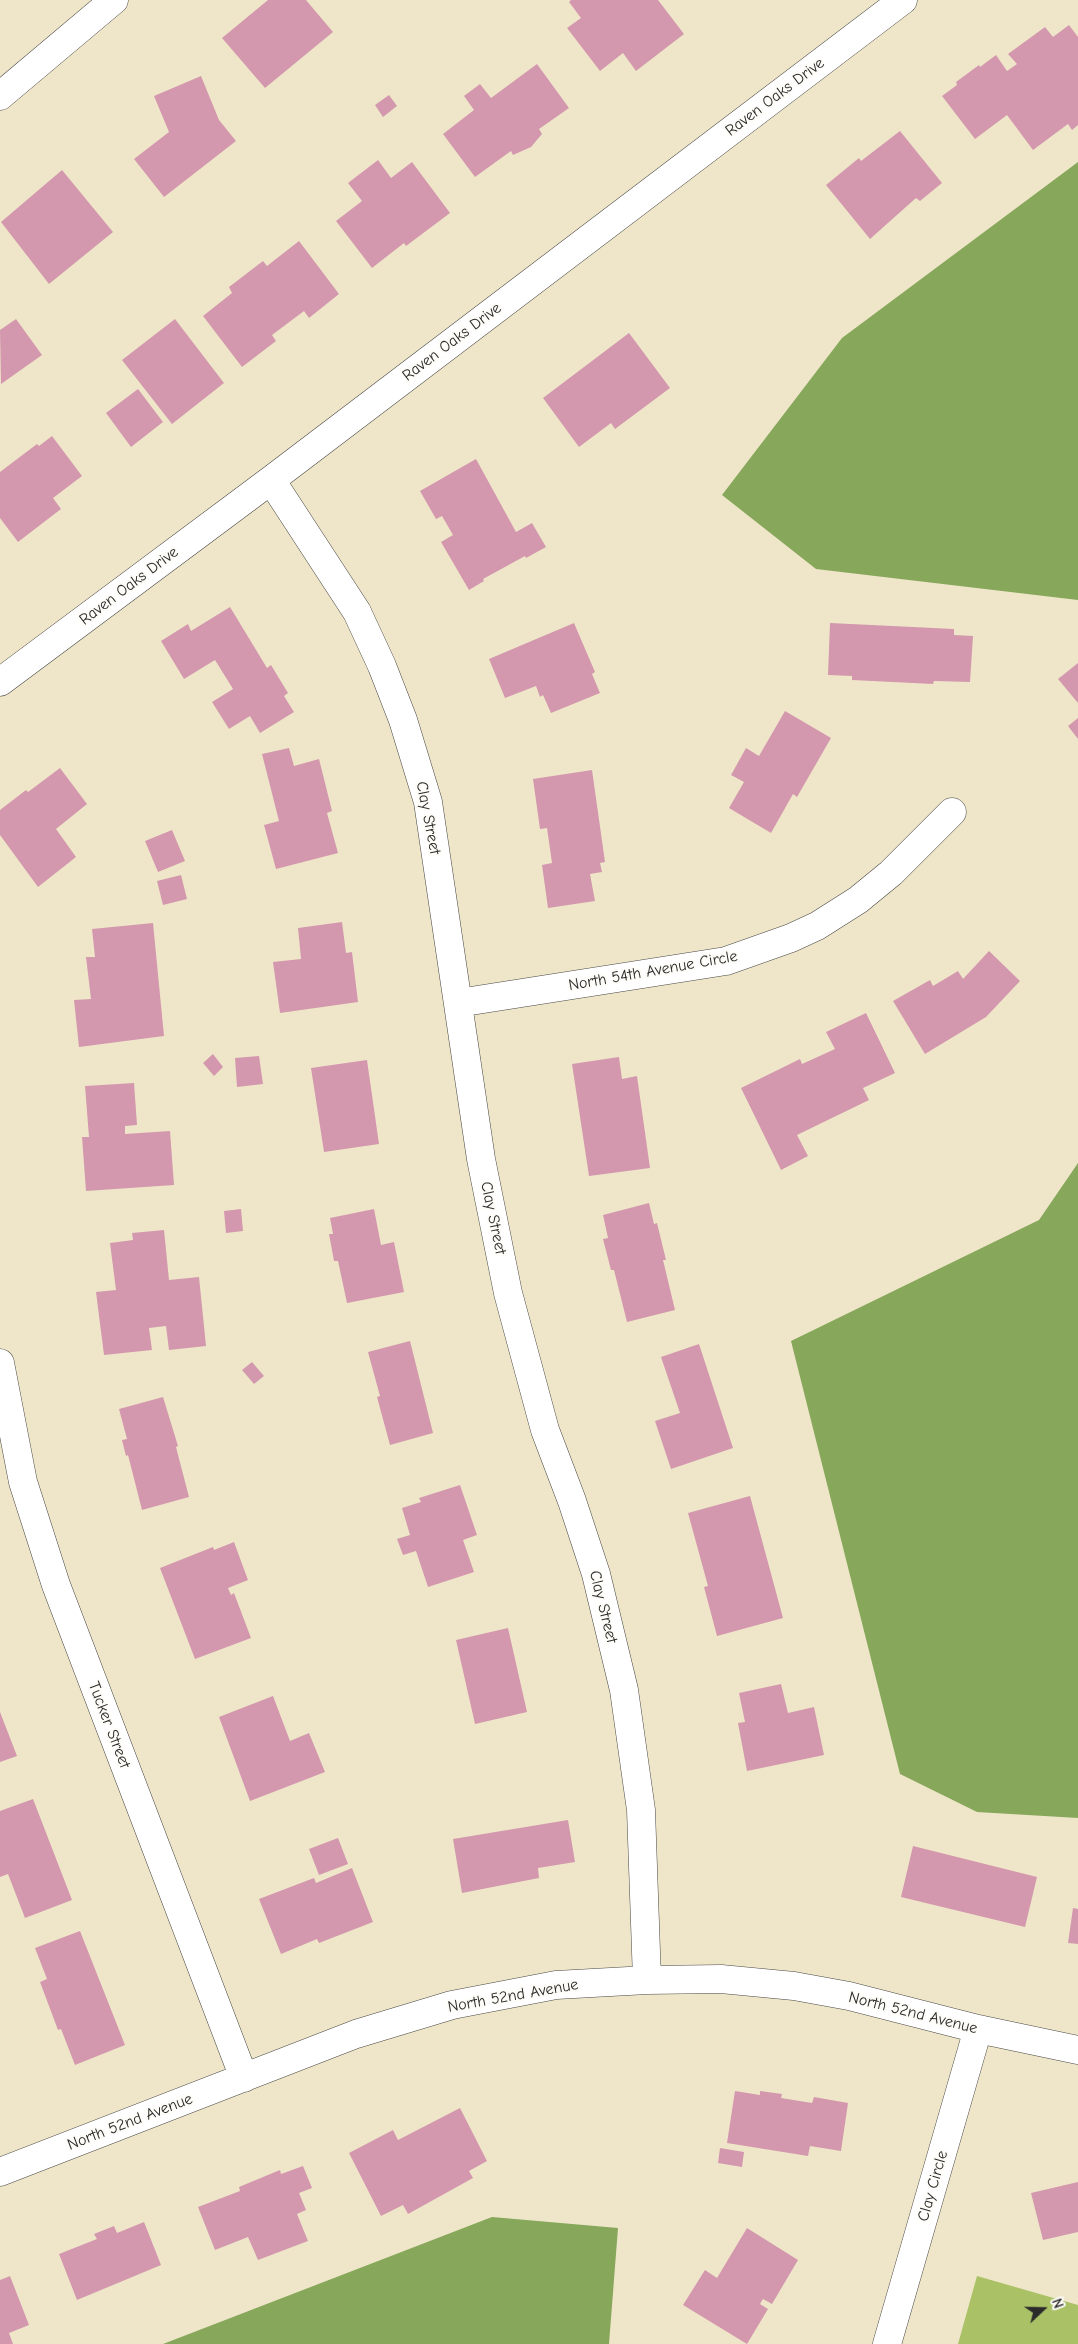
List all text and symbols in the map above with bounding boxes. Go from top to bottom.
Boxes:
street label: Raven Oaks Drive [722,54,828,140]
street label: Raven Oaks Drive [399,299,505,385]
street label: Raven Oaks Drive [76,543,182,629]
street label: Clay Street [412,780,444,856]
street label: North 54th Avenue Circle [567,947,739,995]
street label: Clay Street [476,1180,510,1256]
street label: Clay Street [585,1569,621,1645]
street label: Tucker Street [84,1679,134,1771]
street label: North 52nd Avenue [446,1975,580,2017]
street label: North 52nd Avenue [847,1988,979,2038]
street label: North 52nd Avenue [65,2089,195,2155]
street label: Clay Circle [914,2148,952,2224]
north arrow [1018,2284,1068,2334]
text: N [1048,2296,1067,2311]

